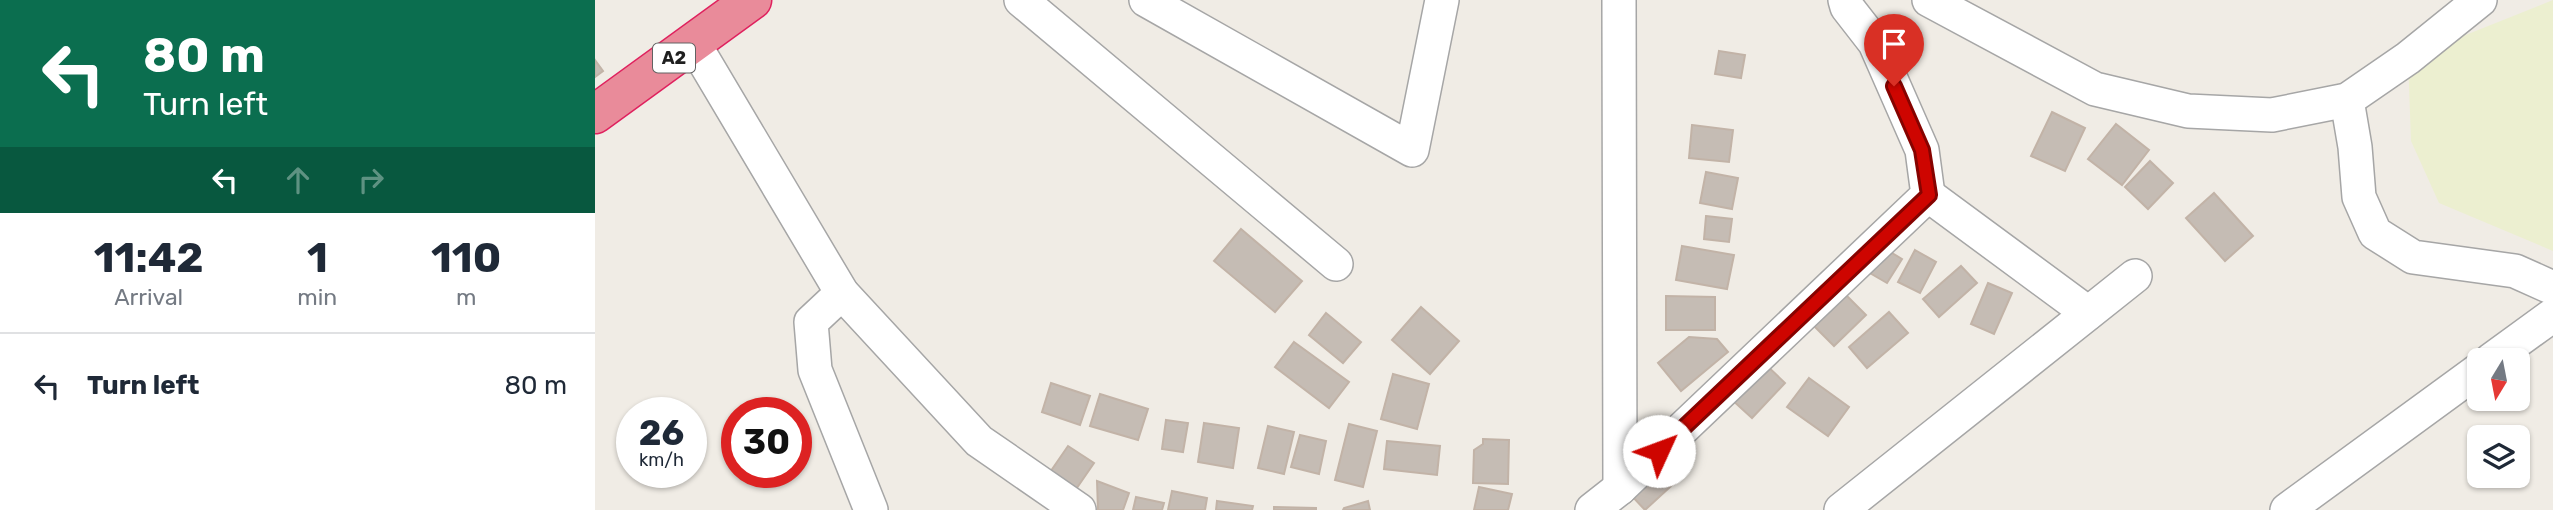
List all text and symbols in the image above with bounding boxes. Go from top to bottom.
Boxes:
pin [1864,14,1924,86]
icon: arrive [1875,25,1913,63]
text: 80 m [143,26,265,84]
icon: left [28,28,119,119]
road number: A2 [653,44,695,72]
text: Turn left [143,85,268,123]
icon: left [206,161,244,199]
icon: ahead [279,161,317,199]
icon: right [352,161,390,199]
text: 11:42 [94,233,204,283]
text: 1 [307,233,328,283]
text: 110 [431,233,501,283]
text: Arrival [114,283,183,311]
text: min [297,283,337,311]
text: m [456,283,476,311]
north arrow [2467,348,2531,411]
map controls [2467,348,2530,488]
icon: left [28,367,66,405]
text: Turn left [87,370,199,401]
text: 80 m [504,370,567,401]
speed limit sign: 30 [721,397,812,488]
text: 26 [639,412,684,454]
position arrow [1622,414,1696,488]
button: layers [2467,425,2530,488]
text: km/h [639,449,684,471]

